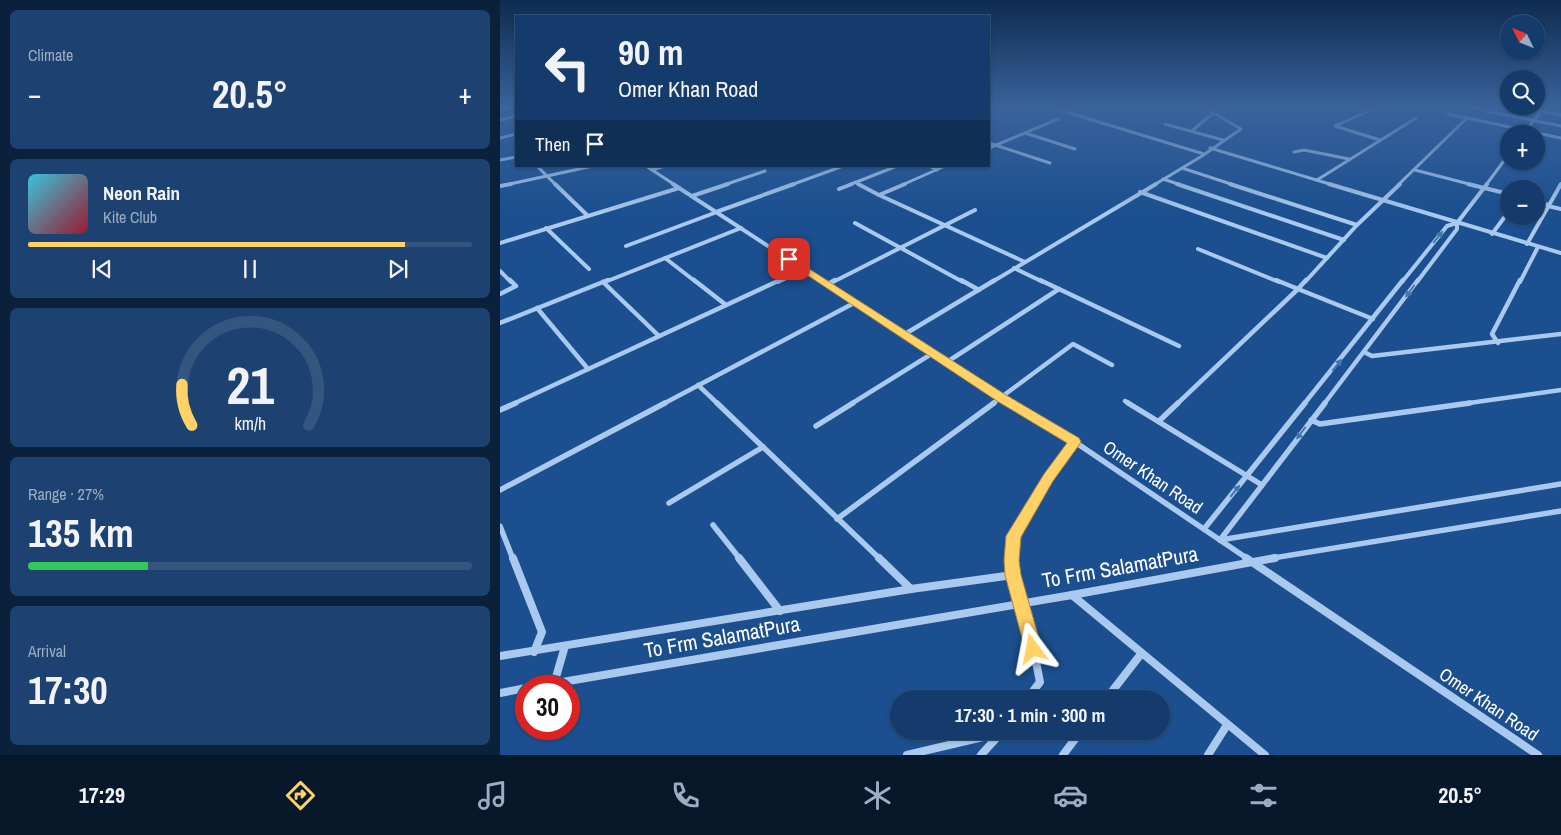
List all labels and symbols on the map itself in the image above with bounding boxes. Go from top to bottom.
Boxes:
north arrow [1500,15,1545,60]
one-way arrow [1433,231,1444,244]
pin [768,238,810,280]
one-way arrow [1405,284,1416,297]
one-way arrow [1331,358,1342,371]
one-way arrow [1295,426,1306,439]
street label: Omer Khan Road [1098,435,1208,519]
one-way arrow [1230,485,1241,498]
street label: To Frm SalamatPura [1040,539,1201,595]
street label: To Frm SalamatPura [642,609,803,665]
position arrow [1006,622,1058,674]
street label: Omer Khan Road [1434,662,1544,746]
speed limit sign: 30 [515,675,580,740]

